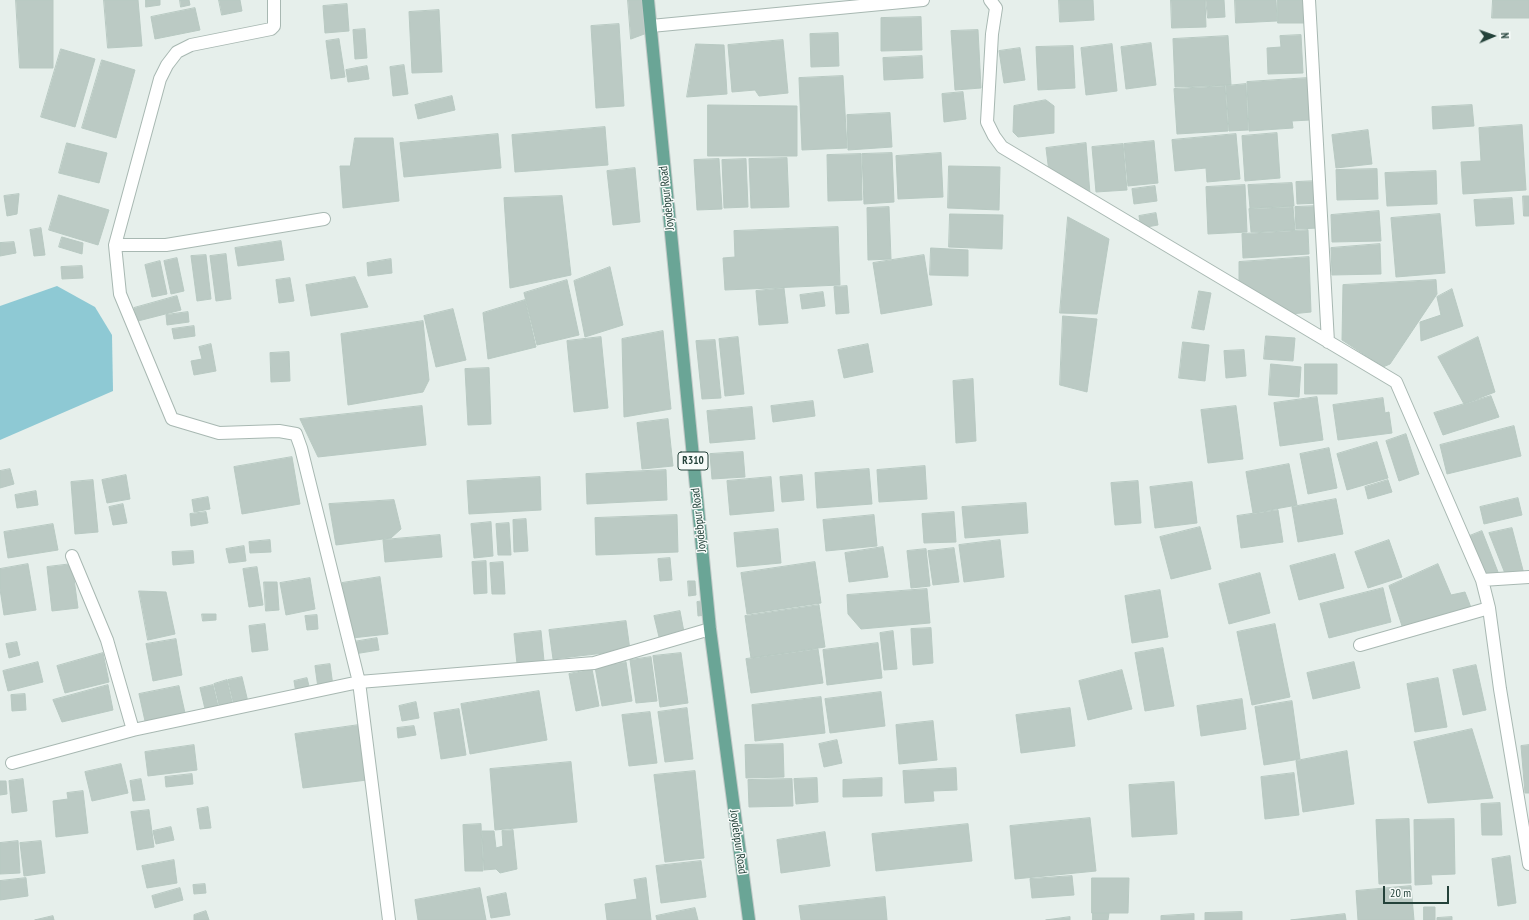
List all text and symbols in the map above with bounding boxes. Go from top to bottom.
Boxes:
north arrow [1473,16,1513,56]
text: N [1498,32,1512,39]
street label: Joydebpur Road [656,165,678,231]
road number: R310 [678,452,708,470]
street label: Joydebpur Road [688,487,710,553]
street label: Joydebpur Road [726,809,750,875]
scale bar [1385,878,1451,904]
text: 20 m [1390,885,1411,900]

